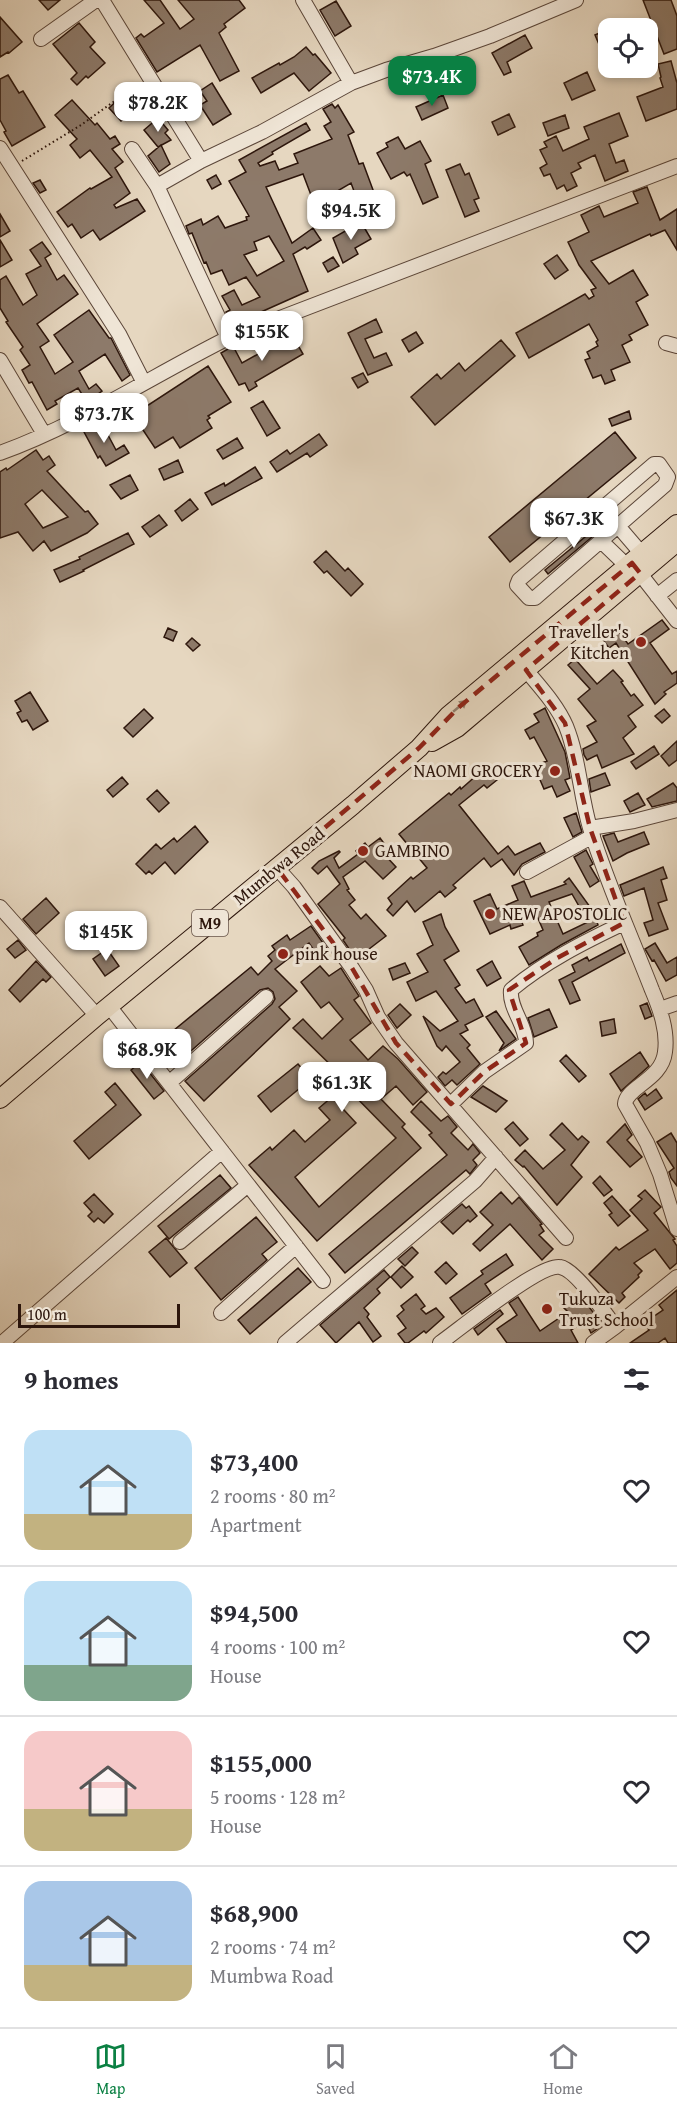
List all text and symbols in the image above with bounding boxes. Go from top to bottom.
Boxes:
map controls [598,18,658,78]
button: locate [598,18,658,78]
pin: $73.4K [383,56,481,107]
text: $73.4K [402,61,462,90]
pin: $78.2K [109,82,207,133]
text: $78.2K [128,87,188,116]
pin: $94.5K [302,190,400,241]
text: $94.5K [321,195,381,224]
pin: $155K [220,311,304,362]
text: $155K [235,316,289,345]
pin: $73.7K [55,393,153,444]
text: $73.7K [74,398,134,427]
pin: $67.3K [525,498,623,549]
text: $67.3K [544,503,604,532]
place label: Traveller's Kitchen [549,618,629,666]
marker: Traveller's Kitchen [634,635,648,649]
one-way arrow [452,700,467,713]
place label: NAOMI GROCERY [413,757,543,784]
marker: NAOMI GROCERY [548,764,562,778]
street label: Mumbwa Road [227,820,331,911]
place label: GAMBINO [375,837,450,864]
marker: GAMBINO [356,844,370,858]
place label: NEW APOSTOLIC [502,900,628,927]
marker: NEW APOSTOLIC [483,907,497,921]
road number: M9 [192,910,228,936]
pin: $145K [64,911,148,962]
text: $145K [79,916,133,945]
place label: pink house [295,940,378,967]
marker: pink house [276,947,290,961]
pin: $68.9K [98,1029,196,1080]
text: $68.9K [117,1034,177,1063]
pin: $61.3K [293,1062,391,1113]
text: $61.3K [312,1067,372,1096]
place label: Tukuza Trust School [559,1285,654,1333]
scale bar [18,1301,180,1328]
text: 100 m [27,1302,67,1326]
marker: Tukuza Trust School [540,1302,554,1316]
text: 9 homes [24,1360,119,1399]
icon: filters [620,1363,653,1396]
text: $73,400 [210,1442,298,1481]
icon: home [72,1454,144,1526]
icon: heart [620,1474,653,1507]
text: 2 rooms · 80 m² [210,1481,336,1510]
text: Apartment [210,1510,302,1539]
text: $94,500 [210,1593,298,1632]
icon: home [72,1605,144,1677]
icon: heart [620,1625,653,1658]
text: 4 rooms · 100 m² [210,1632,345,1661]
text: House [210,1661,262,1690]
text: $155,000 [210,1743,312,1782]
icon: home [72,1755,144,1827]
icon: heart [620,1775,653,1808]
text: 5 rooms · 128 m² [210,1782,345,1811]
text: House [210,1811,262,1840]
text: $68,900 [210,1893,298,1932]
icon: home [72,1905,144,1977]
icon: heart [620,1925,653,1958]
text: 2 rooms · 74 m² [210,1932,336,1961]
text: Mumbwa Road [210,1961,334,1990]
tab: Map [94,2040,127,2100]
tab: Saved [316,2040,355,2100]
tab: Home [543,2040,583,2100]

